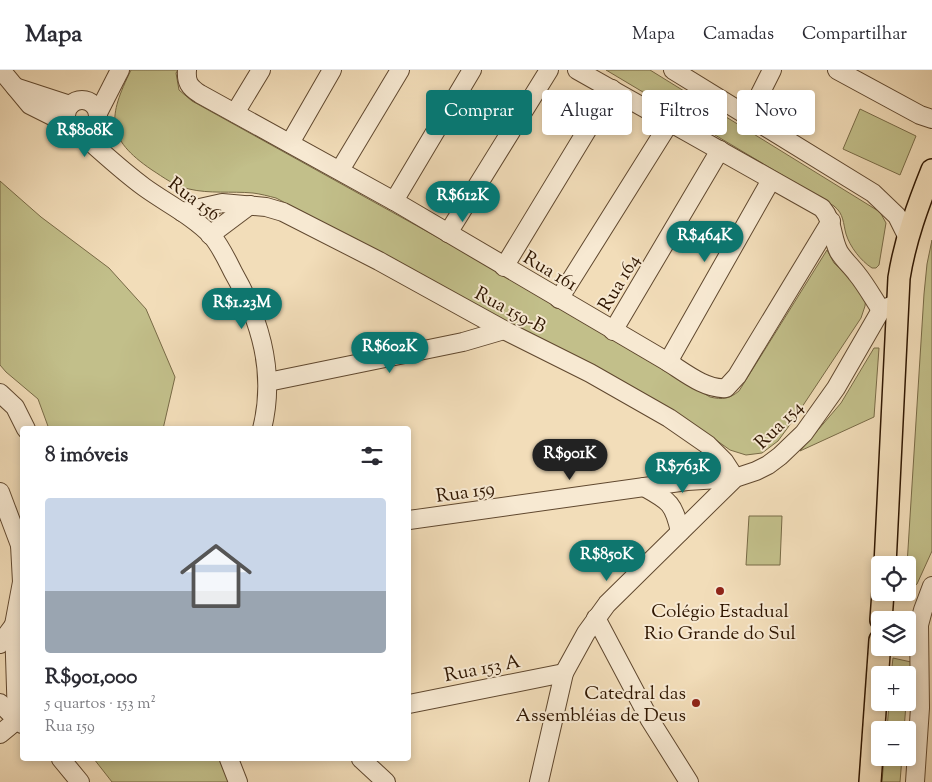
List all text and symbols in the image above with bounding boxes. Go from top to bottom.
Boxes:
text: Mapa [25,18,82,52]
text: Mapa [632,22,675,48]
text: Camadas [703,22,774,48]
text: Compartilhar [802,22,907,48]
chip: Comprar [426,90,532,135]
chip: Alugar [542,90,632,135]
chip: Filtros [642,90,727,135]
chip: Novo [737,90,815,135]
pin: R$808K [44,116,126,158]
text: R$808K [57,120,113,143]
street label: Rua 156 [162,171,225,229]
pin: R$612K [422,180,504,223]
text: R$612K [437,185,489,208]
pin: R$464K [664,220,746,263]
text: R$464K [677,225,733,248]
street label: Rua 161 [517,245,582,299]
street label: Rua 164 [593,249,648,317]
street label: Rua 159-B [469,281,550,341]
pin: R$1.23M [196,288,288,330]
text: R$1.23M [213,292,271,315]
pin: R$602K [349,332,431,374]
text: R$602K [362,336,418,359]
street label: Rua 154 [749,395,811,456]
pin: R$901K [529,438,611,481]
text: 8 imóveis [45,441,128,471]
icon: filters [358,442,386,470]
text: R$901K [543,443,597,466]
pin: R$763K [642,452,724,494]
text: R$763K [656,456,710,479]
street label: Rua 159 [434,476,496,511]
icon: home [171,531,261,621]
pin: R$850K [566,540,648,582]
text: R$850K [580,544,634,567]
map controls [871,556,916,766]
button: locate [871,556,916,601]
marker: Colégio Estadual Rio Grande do Sul [714,585,726,597]
place label: Colégio Estadual Rio Grande do Sul [644,599,796,648]
button: layers [871,611,916,656]
street label: Rua 153 A [442,649,523,690]
text: R$901,000 [45,663,137,693]
button: + [871,666,916,711]
place label: Catedral das Assembléias de Deus [516,681,686,730]
text: 5 quartos · 153 m² [45,693,156,716]
marker: Catedral das Assembléias de Deus [690,697,702,709]
text: Rua 159 [45,716,95,739]
button: − [871,721,916,766]

